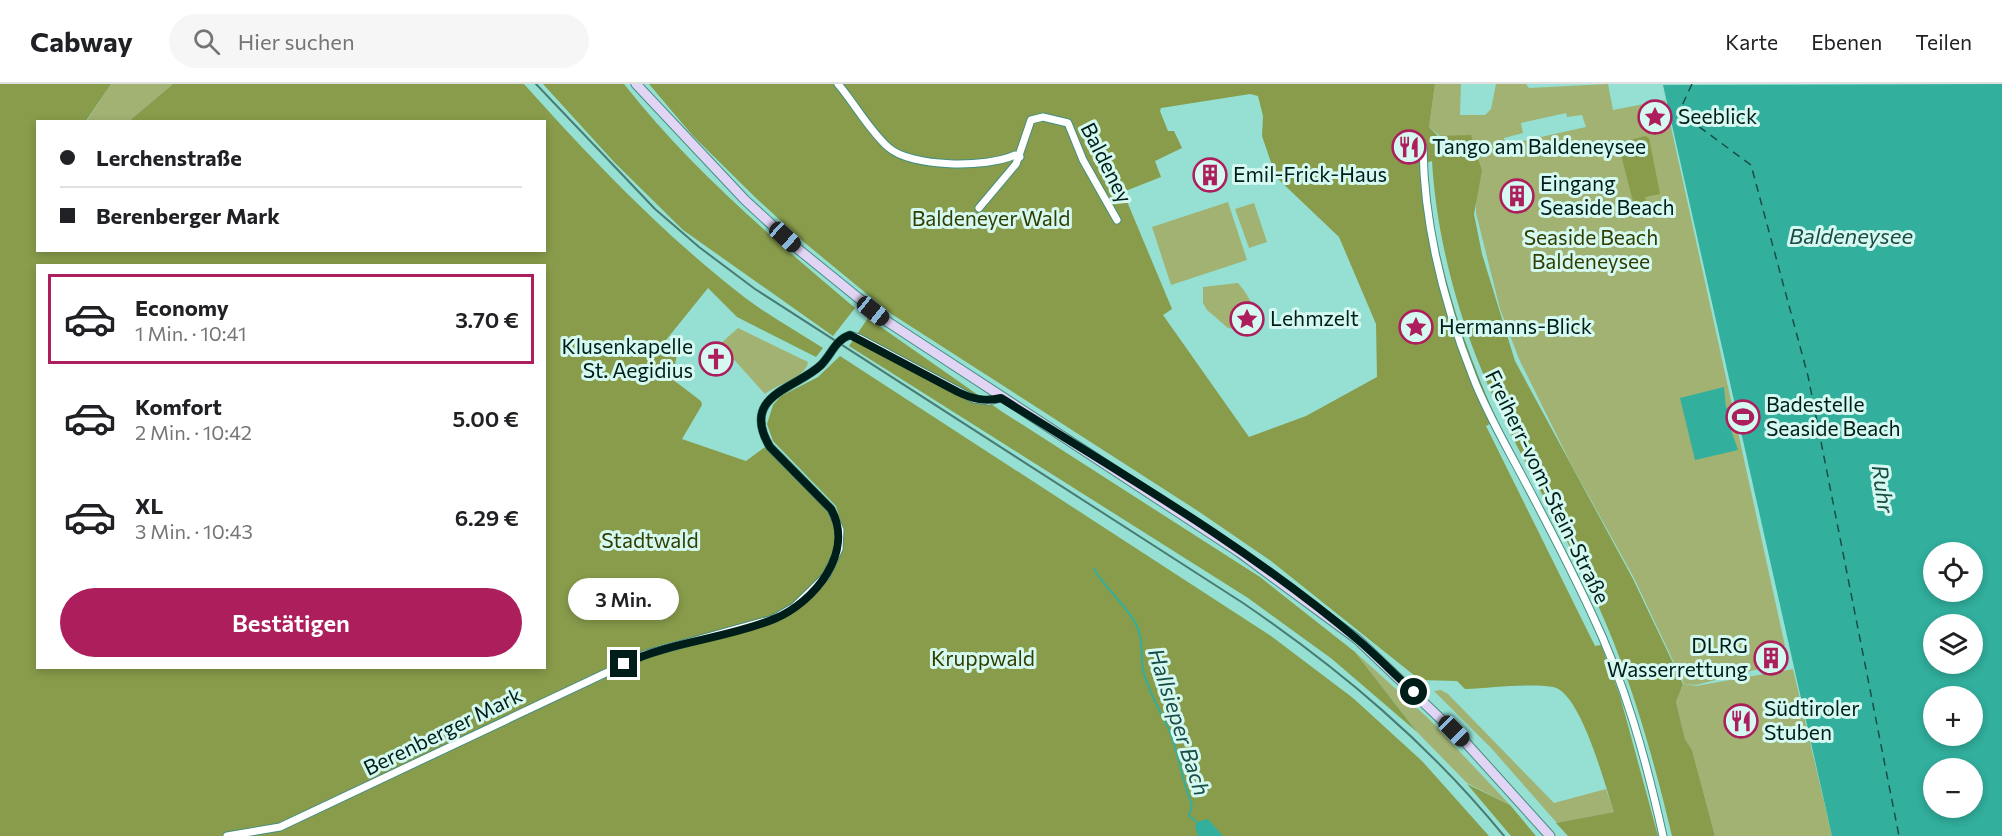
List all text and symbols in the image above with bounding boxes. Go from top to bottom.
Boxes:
search box [169,14,589,68]
text: Cabway [30,24,133,58]
icon: search [190,25,223,58]
text: Hier suchen [238,28,355,55]
text: Karte [1725,29,1778,54]
text: Ebenen [1811,29,1882,54]
text: Teilen [1915,29,1972,54]
place icon: Seeblick [1637,99,1673,135]
place label: Seeblick [1678,103,1757,128]
street label: Baldeney [1076,118,1138,207]
restaurant icon: Tango am Baldeneysee [1391,129,1427,165]
place label: Tango am Baldeneysee [1432,133,1646,158]
text: Lerchenstraße [96,144,242,171]
building icon: Emil-Frick-Haus [1192,157,1228,193]
place label: Emil-Frick-Haus [1233,161,1387,186]
place label: Eingang Seaside Beach [1540,170,1675,219]
building icon: Eingang Seaside Beach [1499,178,1535,214]
text: Berenberger Mark [96,202,280,229]
park label: Baldeneyer Wald [912,205,1070,230]
car [766,218,804,256]
water label: Baldeneysee [1789,222,1913,249]
park label: Seaside Beach Baldeneysee [1524,224,1658,273]
icon: car [63,292,117,346]
car [853,293,893,329]
text: Economy [135,294,229,321]
place icon: Lehmzelt [1229,301,1265,337]
place label: Lehmzelt [1270,305,1359,330]
text: 3.70 € [455,306,519,333]
place icon: Hermanns-Blick [1398,309,1434,345]
place label: Hermanns-Blick [1439,313,1592,338]
text: 1 Min. · 10:41 [135,321,247,345]
place label: Klusenkapelle St. Aegidius [562,333,693,382]
church icon: Klusenkapelle St. Aegidius [698,341,734,377]
street label: Freiherr-vom-Stein-Straße [1481,365,1616,607]
icon: car [63,391,117,445]
place label: Badestelle Seaside Beach [1766,391,1901,440]
text: Komfort [135,393,222,420]
sports icon: Badestelle Seaside Beach [1725,399,1761,435]
text: 5.00 € [453,405,519,432]
text: 2 Min. · 10:42 [135,420,252,444]
water label: Ruhr [1867,463,1900,516]
icon: car [63,490,117,544]
text: XL [135,492,163,519]
text: 6.29 € [455,504,519,531]
text: 3 Min. · 10:43 [135,519,253,543]
park label: Stadtwald [601,527,699,552]
map controls [1923,542,1983,818]
button: locate [1923,542,1983,602]
callout: 3 Min. [568,577,680,619]
text: 3 Min. [595,587,652,611]
button: Bestätigen [60,588,522,657]
button: layers [1923,614,1983,674]
place label: DLRG Wasserrettung [1607,632,1748,681]
building icon: DLRG Wasserrettung [1753,640,1789,676]
park label: Kruppwald [931,645,1035,670]
water label: Hallsieper Bach [1143,645,1216,799]
route end [610,650,637,677]
route start [1400,678,1427,705]
street label: Berenberger Mark [359,682,526,780]
button: + [1923,686,1983,746]
place label: Südtiroler Stuben [1764,695,1860,744]
restaurant icon: Südtiroler Stuben [1723,703,1759,739]
car [1435,712,1473,750]
button: − [1923,758,1983,818]

